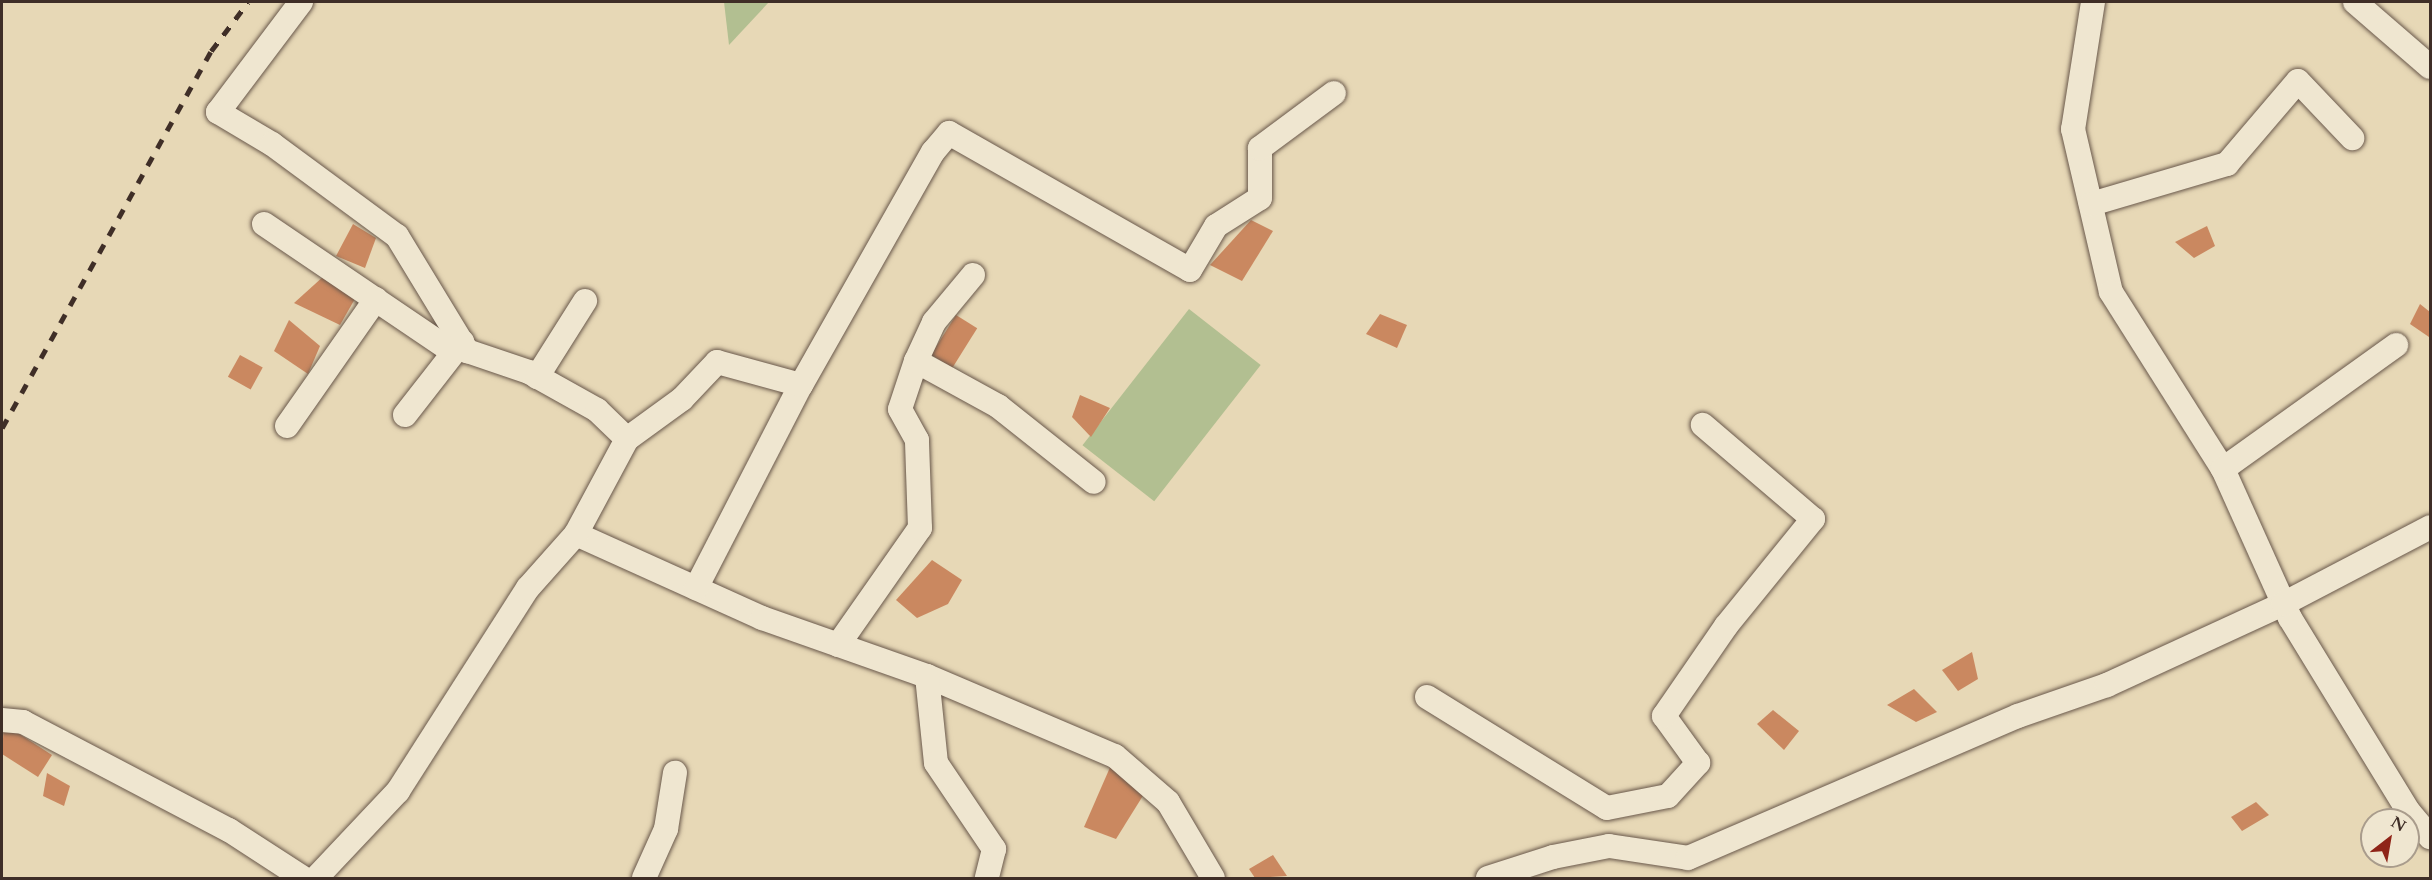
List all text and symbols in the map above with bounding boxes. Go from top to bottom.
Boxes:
north arrow [2360,808,2420,868]
text: N [2387,811,2410,837]

